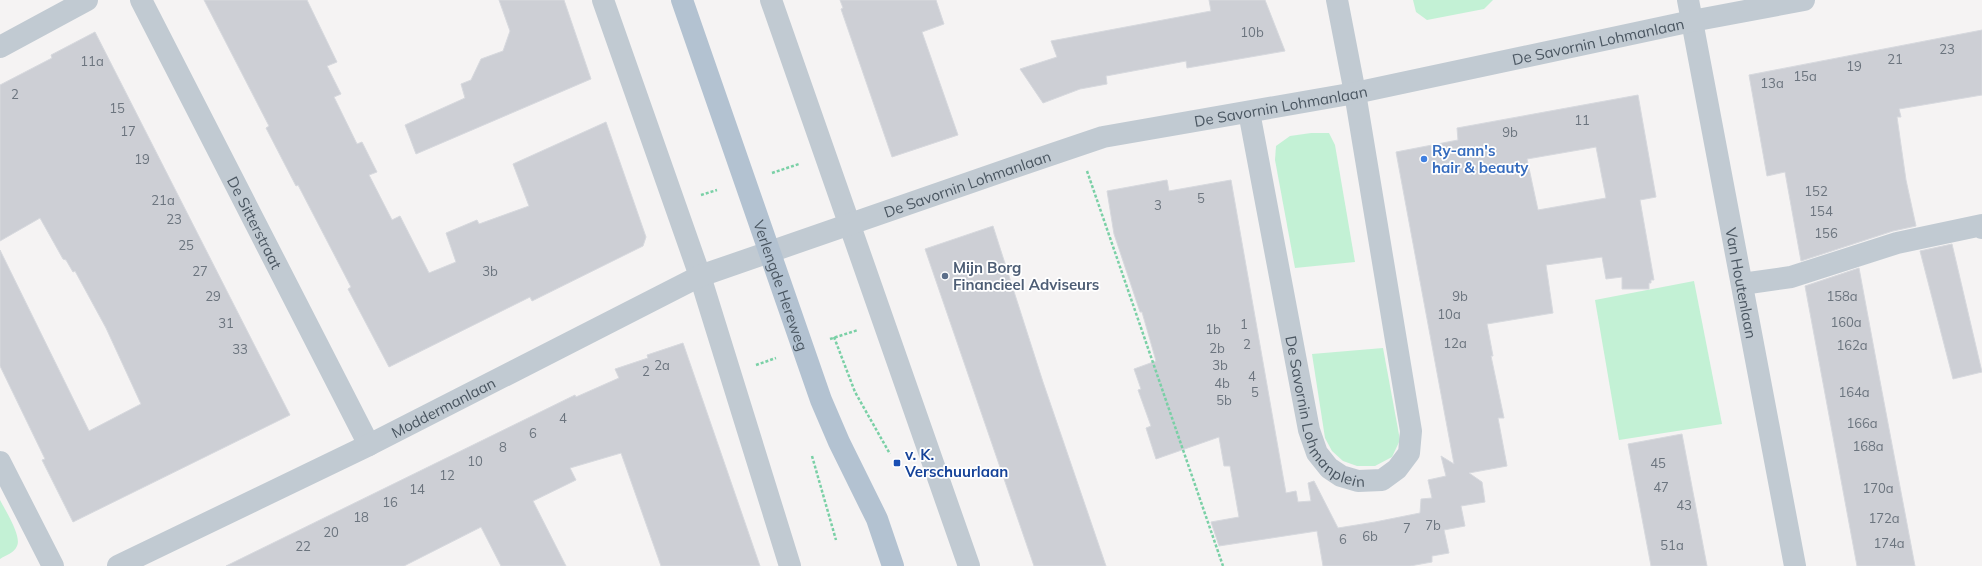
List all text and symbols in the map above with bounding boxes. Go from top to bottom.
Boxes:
street label: De Savornin Lohmanlaan [1510,13,1686,69]
house number: 10b [1240,24,1264,40]
house number: 23 [1939,41,1955,57]
house number: 21 [1887,51,1903,67]
house number: 11a [80,53,104,69]
house number: 19 [1846,58,1862,74]
house number: 15a [1793,68,1817,84]
house number: 13a [1760,75,1784,91]
street label: De Savornin Lohmanlaan [1193,81,1369,130]
house number: 2 [11,86,19,102]
house number: 15 [109,100,125,116]
house number: 11 [1574,112,1590,128]
house number: 17 [120,123,136,139]
house number: 9b [1502,124,1518,140]
place label: Ry-ann's hair & beauty [1432,141,1529,177]
street label: De Savornin Lohmanlaan [881,146,1053,221]
house number: 19 [134,151,150,167]
marker: Ry-ann's hair & beauty [1419,154,1429,164]
street label: De Sitterstraat [223,173,287,272]
house number: 152 [1804,183,1828,199]
house number: 5 [1197,190,1205,206]
house number: 21a [151,192,175,208]
house number: 3 [1154,197,1162,213]
house number: 154 [1809,203,1833,219]
house number: 23 [166,211,182,227]
street label: Verlengde Hereweg [750,217,813,353]
house number: 156 [1814,225,1838,241]
street label: Van Houtenlaan [1722,226,1761,340]
house number: 25 [178,237,194,253]
place label: Mijn Borg Financieel Adviseurs [953,258,1099,294]
house number: 27 [192,263,208,279]
house number: 3b [482,263,498,279]
marker: Mijn Borg Financieel Adviseurs [940,271,950,281]
house number: 29 [205,288,221,304]
house number: 9b [1452,288,1468,304]
house number: 158a [1826,288,1858,304]
house number: 10a [1437,306,1461,322]
house number: 160a [1830,314,1862,330]
house number: 31 [218,315,234,331]
house number: 1 [1240,316,1248,332]
house number: 1b [1205,321,1221,337]
street label: De Savornin Lohmanplein [1282,334,1365,491]
house number: 12a [1443,335,1467,351]
house number: 2 [1243,336,1251,352]
house number: 162a [1836,337,1868,353]
house number: 2b [1209,340,1225,356]
house number: 33 [232,341,248,357]
house number: 2a [654,357,670,373]
house number: 3b [1212,357,1228,373]
house number: 2 [642,363,650,379]
house number: 4 [1248,368,1256,384]
street label: Moddermanlaan [388,373,499,442]
house number: 4b [1214,375,1230,391]
house number: 5 [1251,384,1259,400]
house number: 164a [1838,384,1870,400]
house number: 5b [1216,392,1232,408]
house number: 4 [559,410,567,426]
house number: 166a [1846,415,1878,431]
house number: 6 [529,425,537,441]
house number: 168a [1852,438,1884,454]
house number: 8 [499,439,507,455]
place label: v. K. Verschuurlaan [904,445,1008,481]
house number: 10 [467,453,483,469]
house number: 45 [1650,455,1666,471]
marker: v. K. Verschuurlaan [892,458,902,468]
house number: 12 [439,467,455,483]
house number: 47 [1653,479,1669,495]
house number: 170a [1862,480,1894,496]
house number: 14 [409,481,425,497]
house number: 16 [382,494,398,510]
house number: 43 [1676,497,1692,513]
house number: 18 [353,509,369,525]
house number: 172a [1868,510,1900,526]
house number: 7b [1425,517,1441,533]
house number: 7 [1403,520,1411,536]
house number: 20 [323,524,339,540]
house number: 6b [1362,528,1378,544]
house number: 6 [1339,531,1347,547]
house number: 174a [1873,535,1905,551]
house number: 51a [1660,537,1684,553]
house number: 22 [295,538,311,554]

